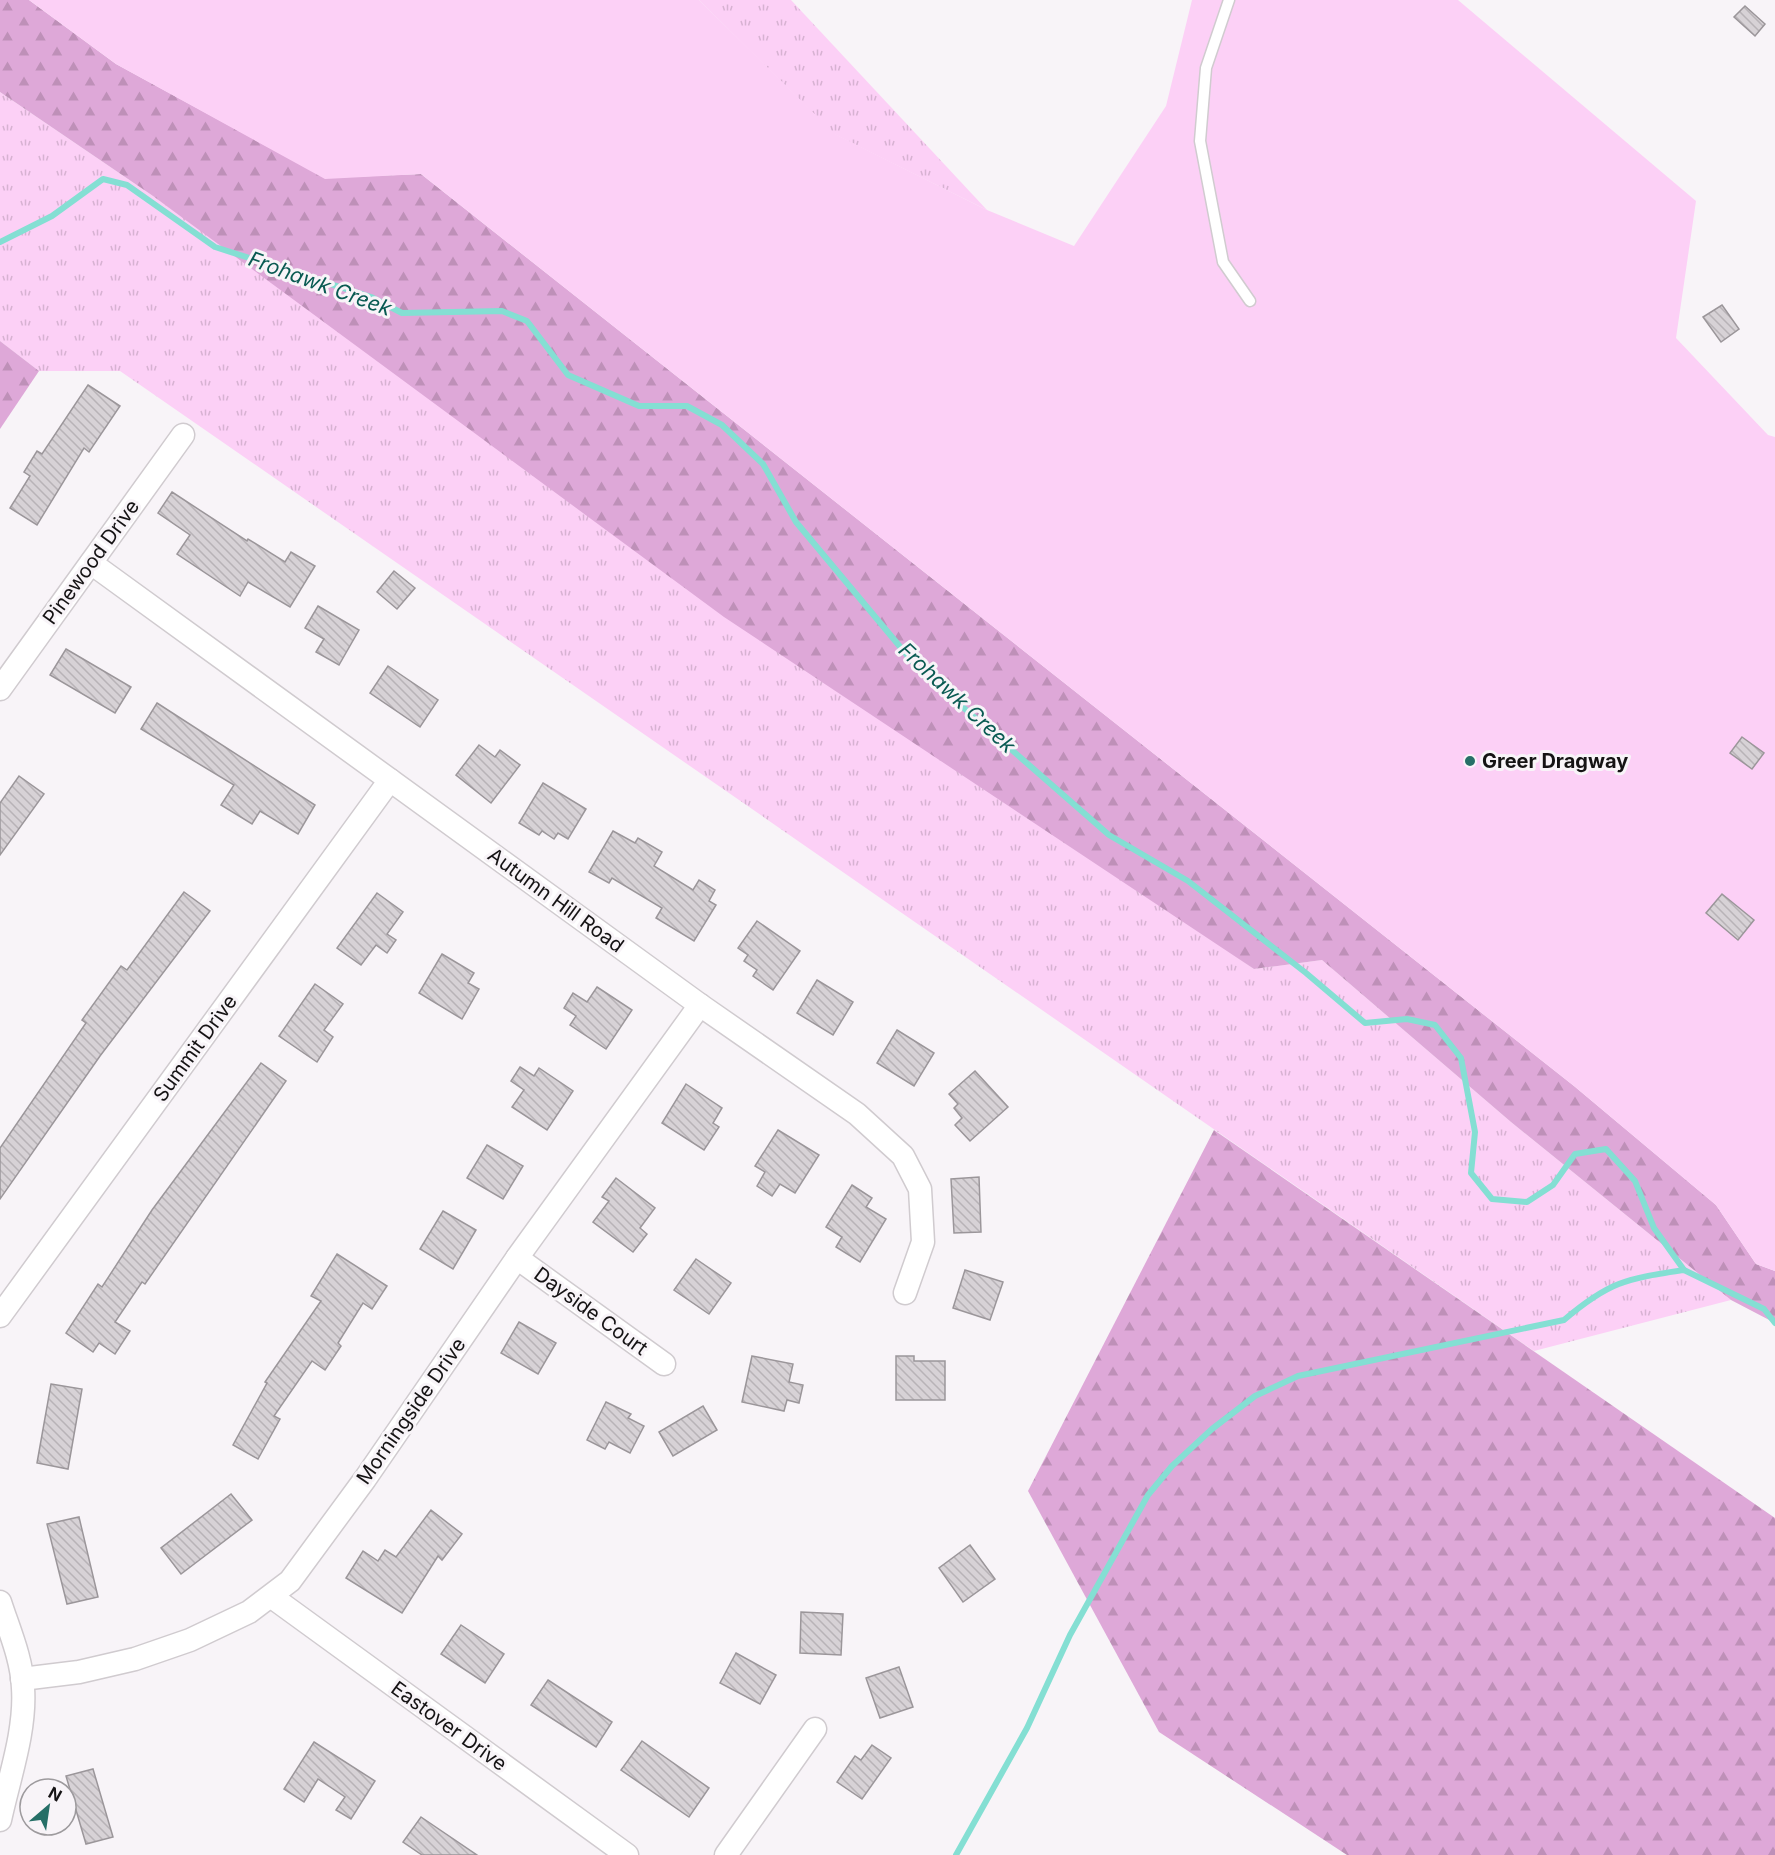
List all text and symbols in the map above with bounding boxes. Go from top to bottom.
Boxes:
water label: Frohawk Creek [245,246,396,321]
street label: Pinewood Drive [38,495,144,629]
water label: Frohawk Creek [894,637,1021,758]
place label: Greer Dragway [1482,749,1628,773]
marker: Greer Dragway [1463,754,1477,768]
street label: Autumn Hill Road [483,843,629,957]
street label: Summit Drive [148,990,242,1106]
street label: Dayside Court [530,1262,653,1360]
street label: Morningside Drive [351,1333,471,1489]
street label: Eastover Drive [387,1676,511,1776]
north arrow [18,1777,78,1837]
text: N [45,1782,65,1806]

